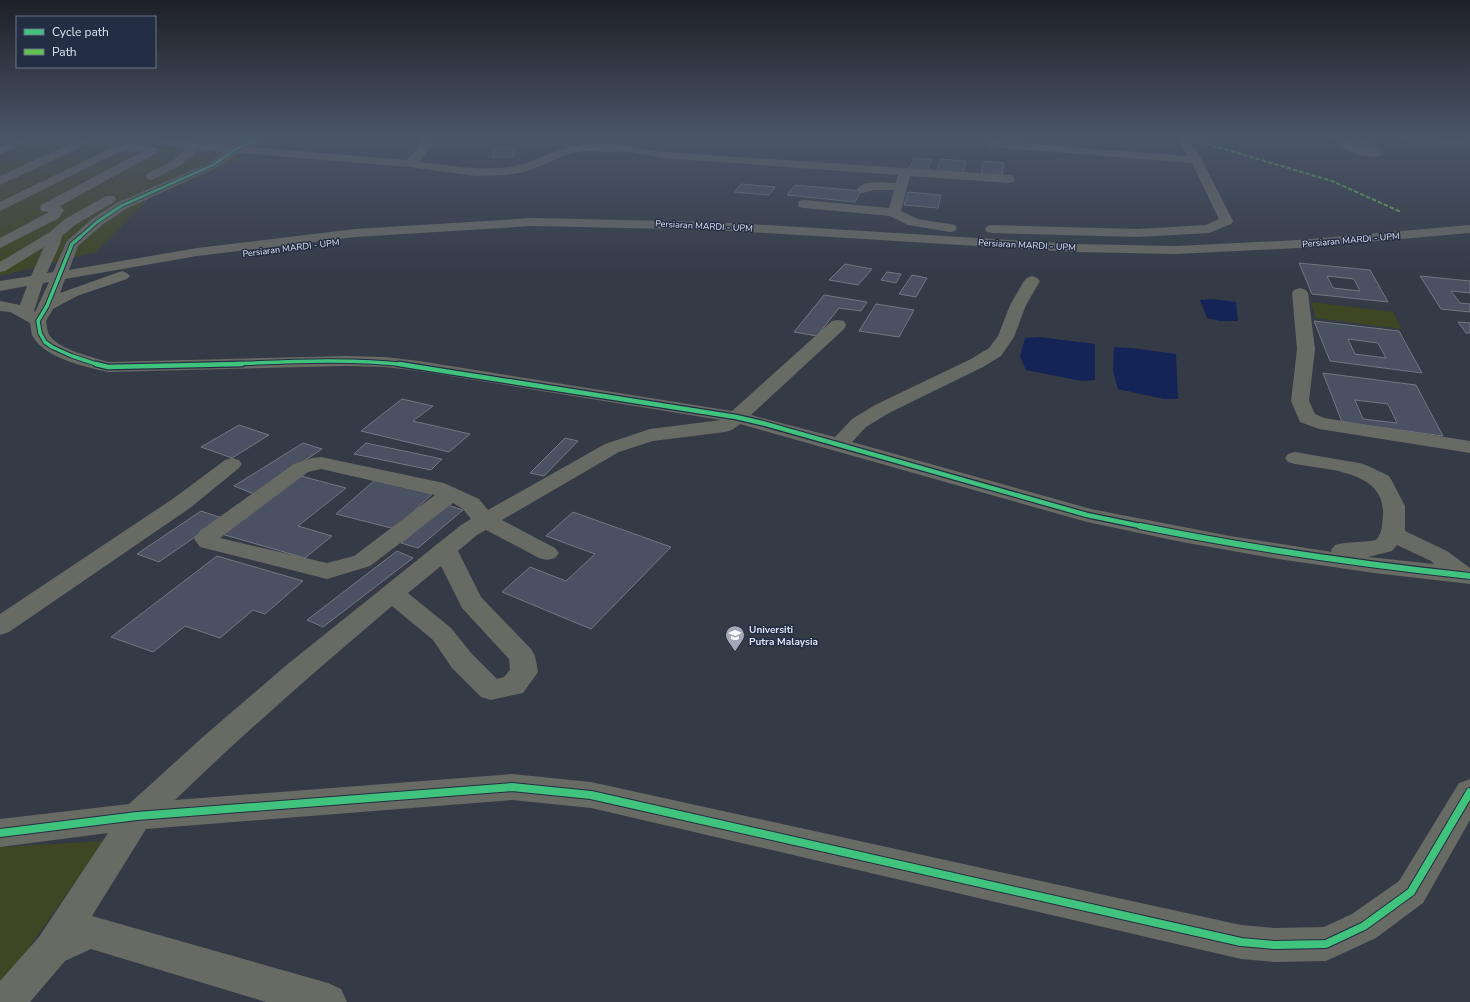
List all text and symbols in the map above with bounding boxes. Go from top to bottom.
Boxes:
legend [16,16,156,68]
text: Cycle path [52,24,109,40]
text: Path [52,44,77,60]
street label: Persiaran MARDI - UPM [655,217,753,235]
street label: Persiaran MARDI - UPM [1302,230,1400,250]
street label: Persiaran MARDI - UPM [242,236,340,260]
street label: Persiaran MARDI - UPM [978,236,1076,254]
place label: Universiti Putra Malaysia [749,623,818,649]
school or university icon: Universiti Putra Malaysia [724,624,746,652]

